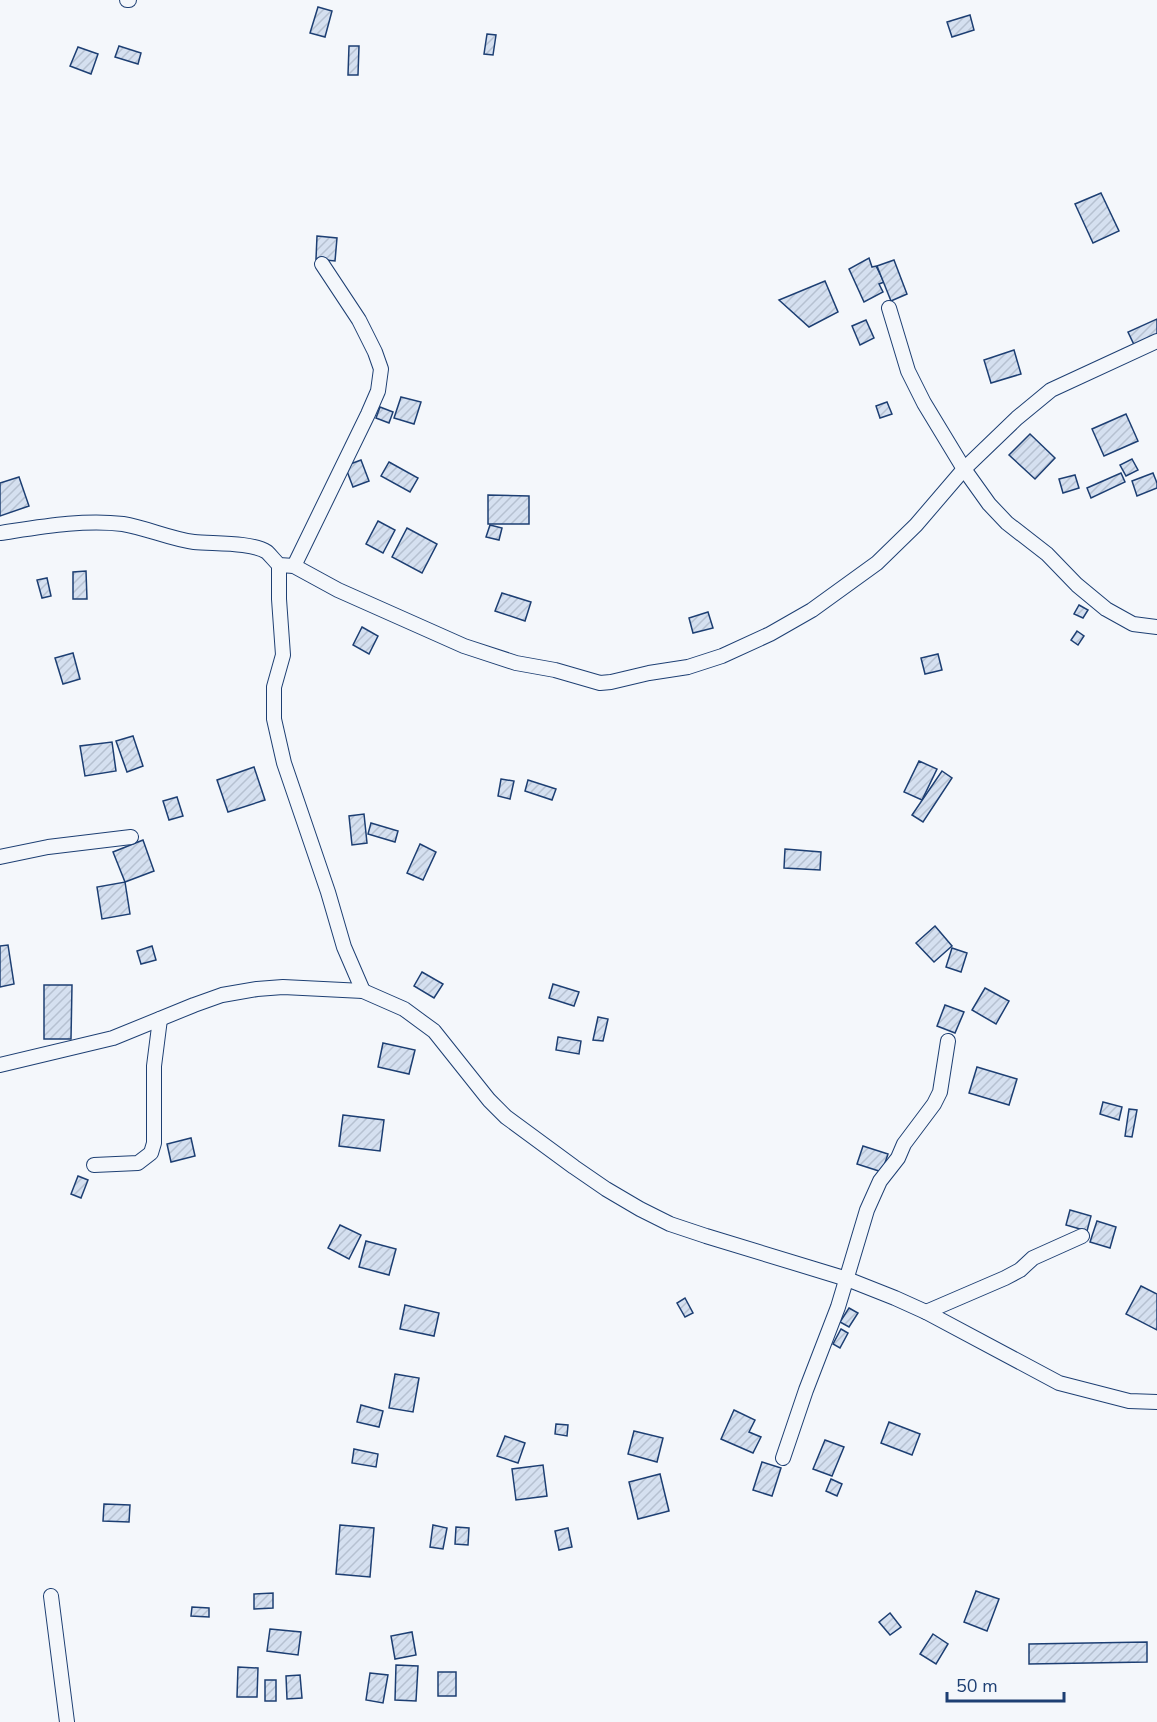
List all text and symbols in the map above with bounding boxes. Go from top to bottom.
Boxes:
scale bar [947,1665,1064,1703]
text: 50 m [956,1674,998,1698]

